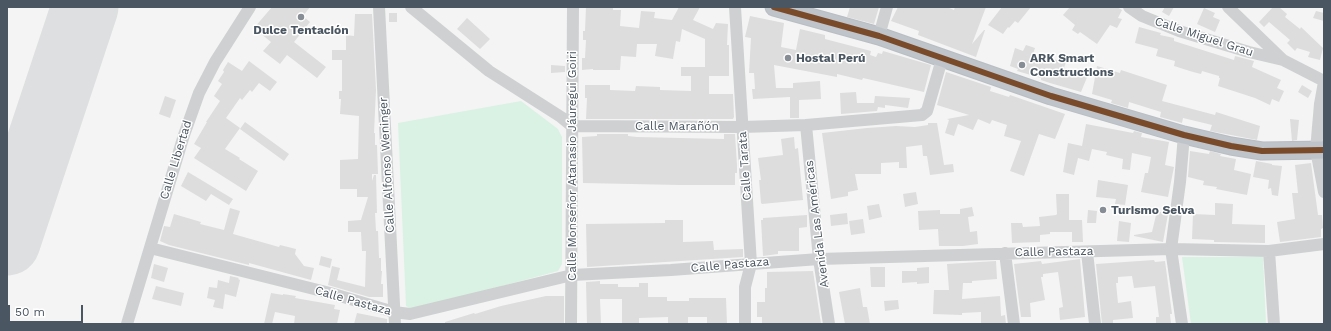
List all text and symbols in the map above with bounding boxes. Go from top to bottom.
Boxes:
marker: Dulce Tentación [296,12,306,22]
street label: Calle Miguel Grau [1153,14,1255,60]
place label: Dulce Tentación [253,23,349,37]
street label: Calle Monseñor Atanasio Jáuregui Goiri [565,51,579,281]
place label: Hostal Perú [796,51,865,65]
place label: ARK Smart Constructions [1030,51,1114,79]
marker: Hostal Perú [783,53,793,63]
marker: ARK Smart Constructions [1017,60,1027,70]
street label: Calle Alfonso Weninger [376,97,398,233]
street label: Calle Libertad [157,119,195,201]
street label: Calle Marañón [635,119,719,133]
street label: Calle Tarata [735,131,755,201]
street label: Avenida Las Américas [802,159,832,289]
place label: Turismo Selva [1111,203,1194,217]
marker: Turismo Selva [1098,205,1108,215]
street label: Calle Pastaza [1014,244,1094,260]
street label: Calle Pastaza [690,254,770,276]
street label: Calle Pastaza [313,283,393,319]
scale bar [10,297,85,323]
text: 50 m [15,305,45,319]

